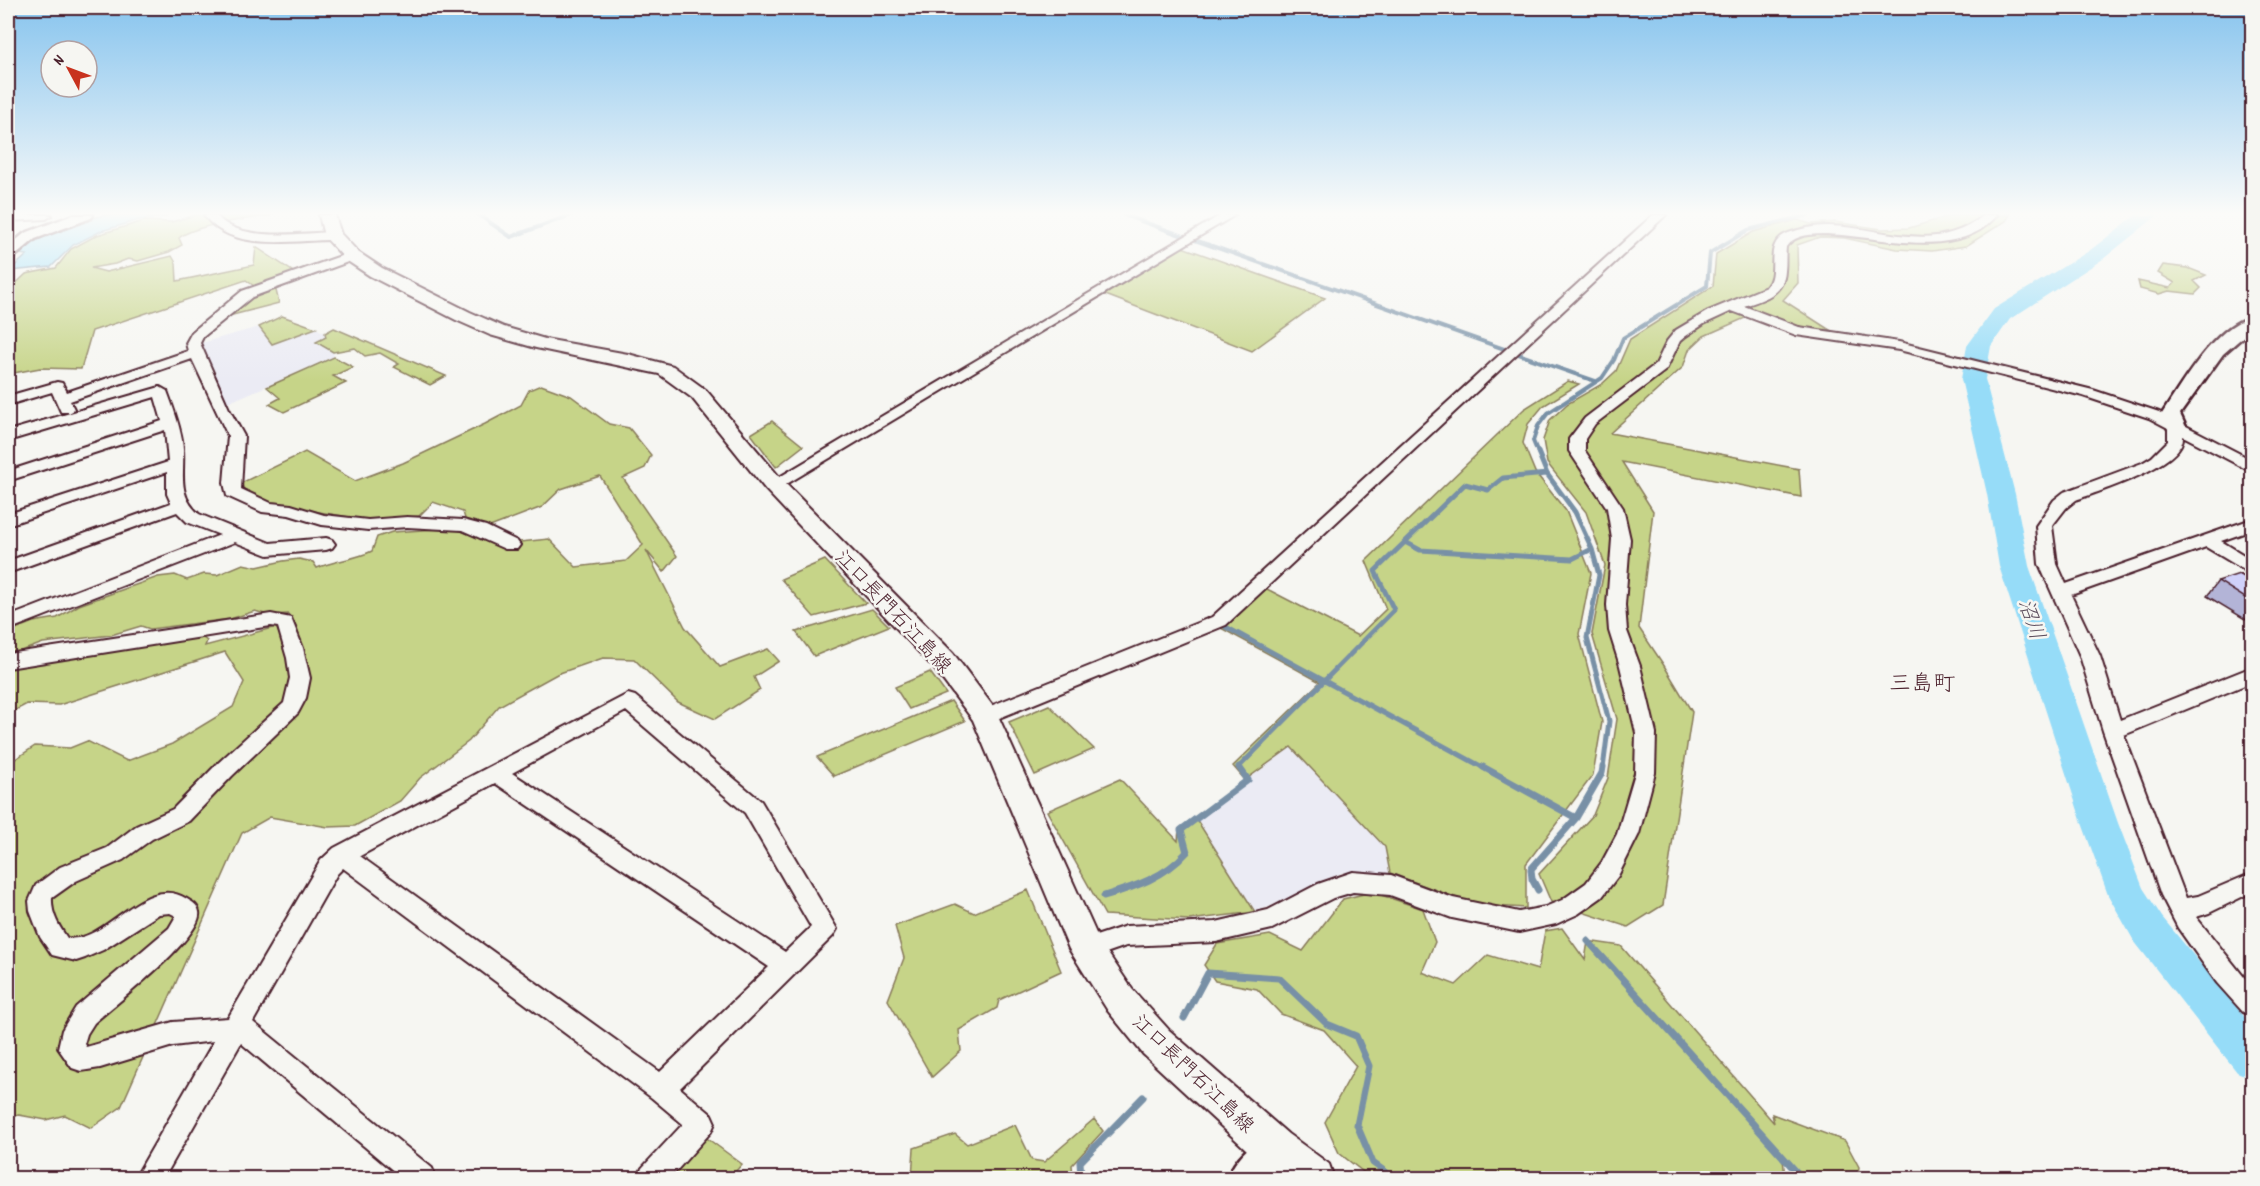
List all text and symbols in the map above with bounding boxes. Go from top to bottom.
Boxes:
north arrow [39,39,99,99]
text: N [48,50,71,71]
street label: 江口長門石江島線 [827,545,957,681]
water label: 沼川 [2008,595,2050,645]
district label: 三島町 [1889,670,1955,701]
street label: 江口長門石江島線 [1125,1010,1259,1141]

